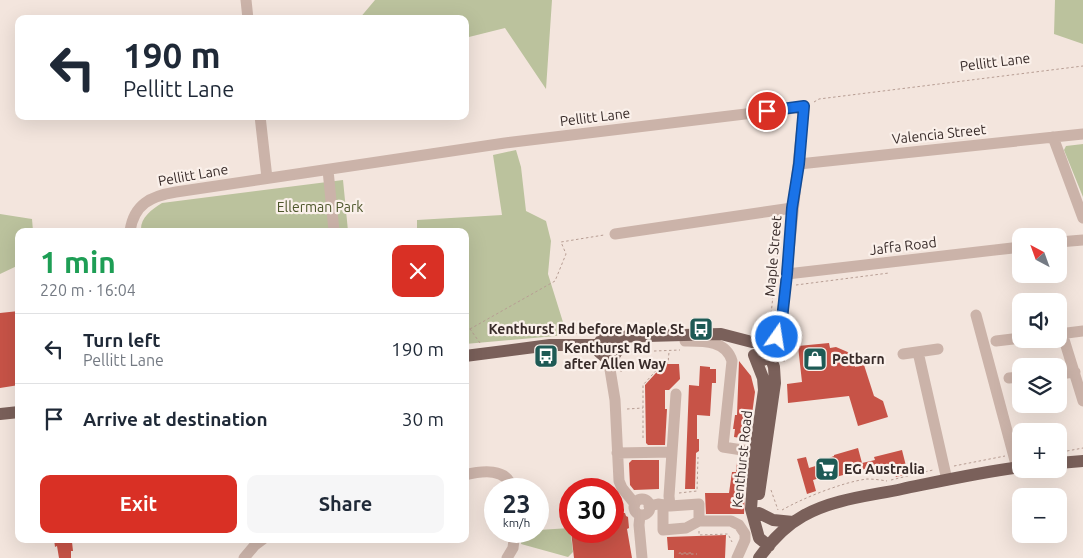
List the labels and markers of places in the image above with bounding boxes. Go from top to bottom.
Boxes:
pin [746,90,788,132]
bus stop icon: Kenthurst Rd before Maple St [688,316,714,342]
place label: Kenthurst Rd before Maple St [489,321,684,337]
place label: Kenthurst Rd after Allen Way [564,340,667,372]
bus stop icon: Kenthurst Rd after Allen Way [533,343,559,369]
shop icon: Petbarn [802,346,828,372]
place label: Petbarn [832,351,885,367]
supermarket icon: EG Australia [814,456,840,482]
place label: EG Australia [844,461,925,477]

